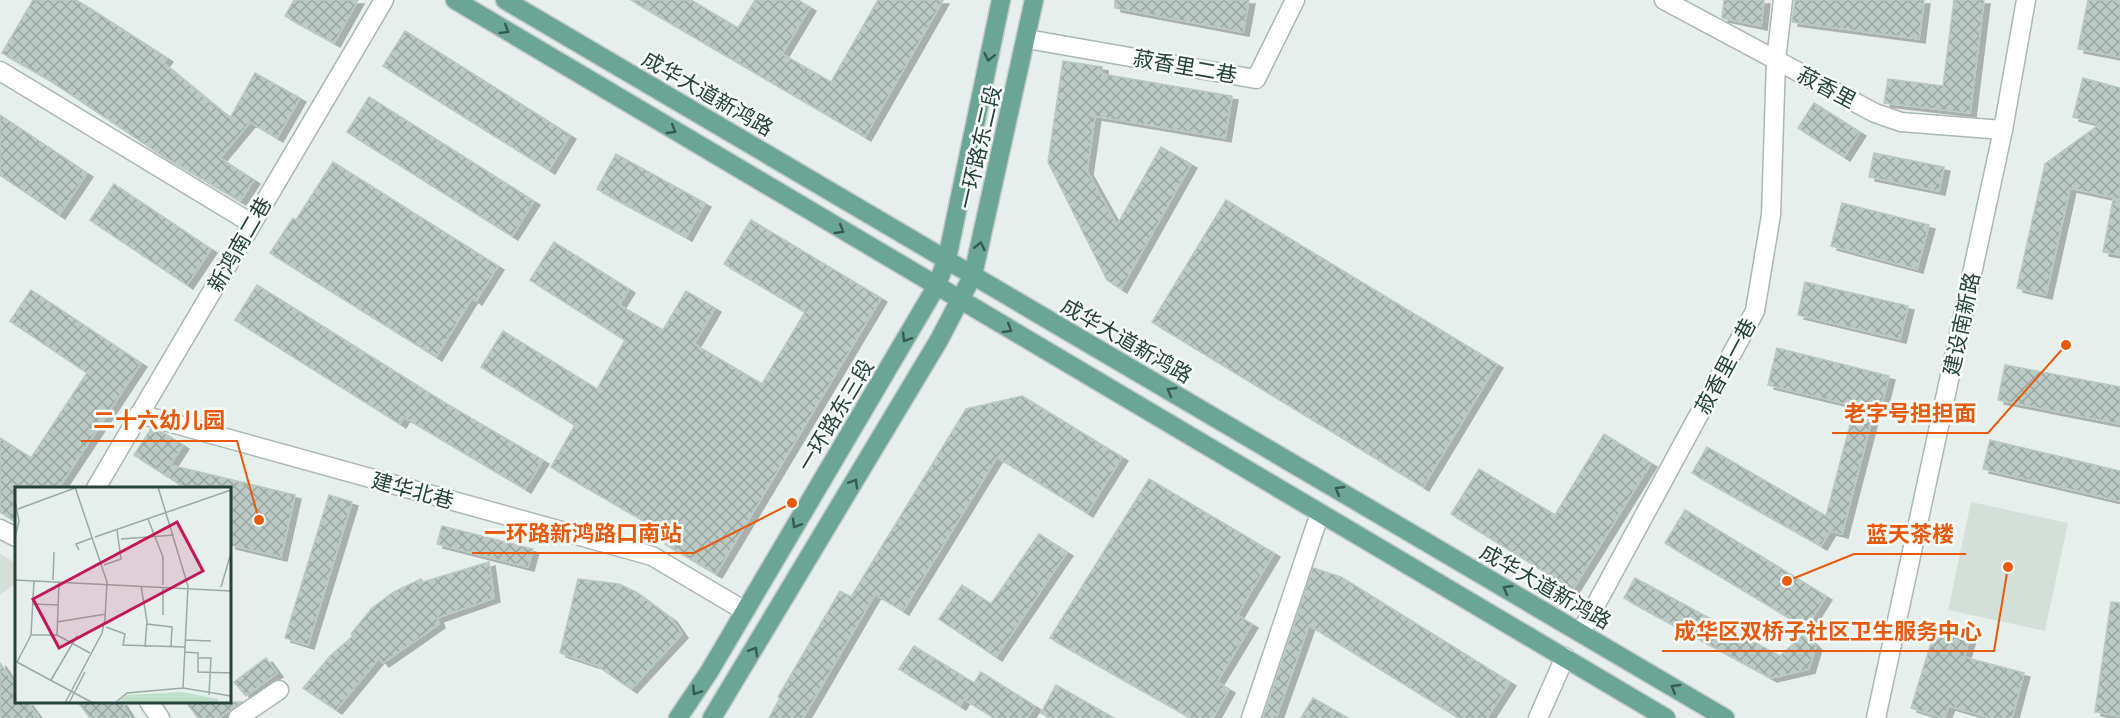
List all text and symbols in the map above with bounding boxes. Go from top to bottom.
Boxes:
one-way arrow [499,23,509,34]
street label: 菽香里二巷 [1131,44,1239,88]
street label: 成华大道新鸿路 [638,45,778,141]
one-way arrow [983,52,996,62]
street label: 菽香里 [1793,61,1861,113]
street label: 一环路东二段 [952,83,1006,211]
one-way arrow [666,123,676,134]
street label: 新鸿南二巷 [201,192,277,296]
one-way arrow [834,223,844,234]
one-way arrow [973,241,986,251]
street label: 建设南新路 [1937,270,1985,378]
street label: 成华大道新鸿路 [1057,292,1197,388]
street label: 菽香里一巷 [1689,314,1761,418]
one-way arrow [1002,321,1012,333]
one-way arrow [902,332,913,342]
street label: 一环路东三段 [791,354,879,476]
one-way arrow [1167,387,1177,399]
callout: 老字号担担面 [1832,393,1988,433]
text: 老字号担担面 [1844,399,1976,427]
callout: 二十六幼儿园 [81,401,237,441]
text: 二十六幼儿园 [93,406,225,434]
street label: 建华北巷 [369,467,457,513]
one-way arrow [846,479,858,489]
one-way arrow [1335,486,1345,497]
inset map [15,487,231,703]
callout: 一环路新鸿路口南站 [472,513,694,553]
callout: 蓝天茶楼 [1854,514,1966,554]
one-way arrow [792,518,804,528]
text: 一环路新鸿路口南站 [484,519,682,547]
text: 蓝天茶楼 [1866,520,1954,548]
street label: 成华大道新鸿路 [1476,538,1616,634]
one-way arrow [1503,584,1513,596]
callout: 成华区双桥子社区卫生服务中心 [1662,611,1994,651]
text: 成华区双桥子社区卫生服务中心 [1674,617,1982,645]
one-way arrow [746,647,758,657]
one-way arrow [692,684,703,695]
one-way arrow [1671,684,1681,695]

